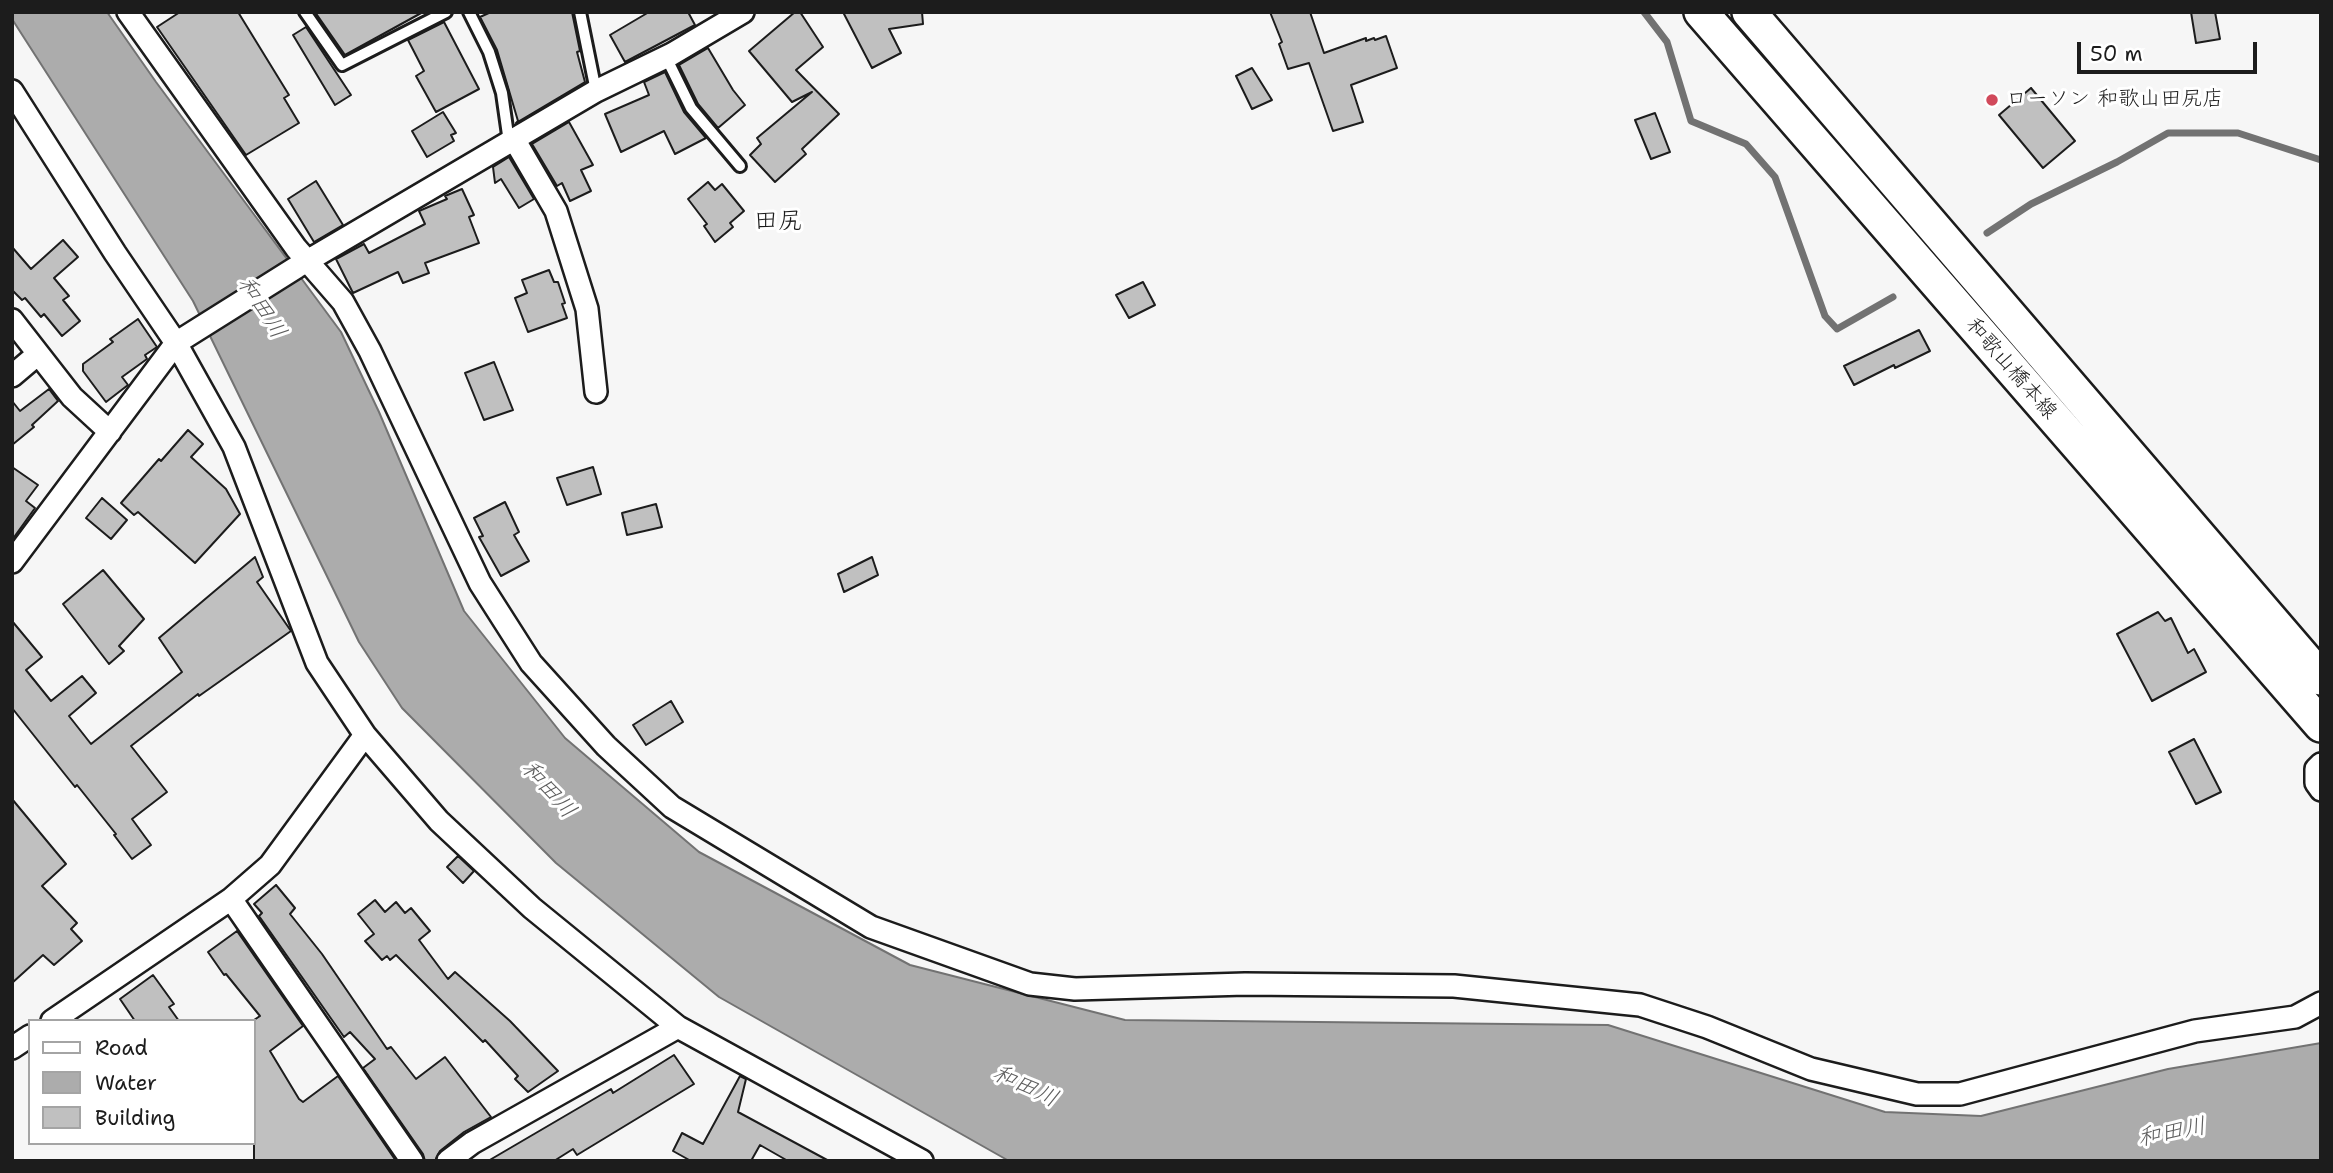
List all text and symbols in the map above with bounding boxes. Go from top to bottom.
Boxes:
scale bar [2081,28,2261,72]
text: 50 m [2090,40,2143,68]
place label: ローソン 和歌山田尻店 [2006,87,2223,113]
marker: ローソン 和歌山田尻店 [1984,92,2000,108]
district label: 田尻 [754,208,802,236]
water label: 和田川 [231,272,291,344]
street label: 和歌山橋本線 [1960,313,2062,425]
water label: 和田川 [515,755,581,825]
legend [28,1019,256,1145]
text: Road [95,1034,148,1062]
water label: 和田川 [988,1060,1062,1114]
text: Water [95,1069,157,1097]
text: Building [95,1104,175,1132]
water label: 和田川 [2136,1113,2208,1153]

